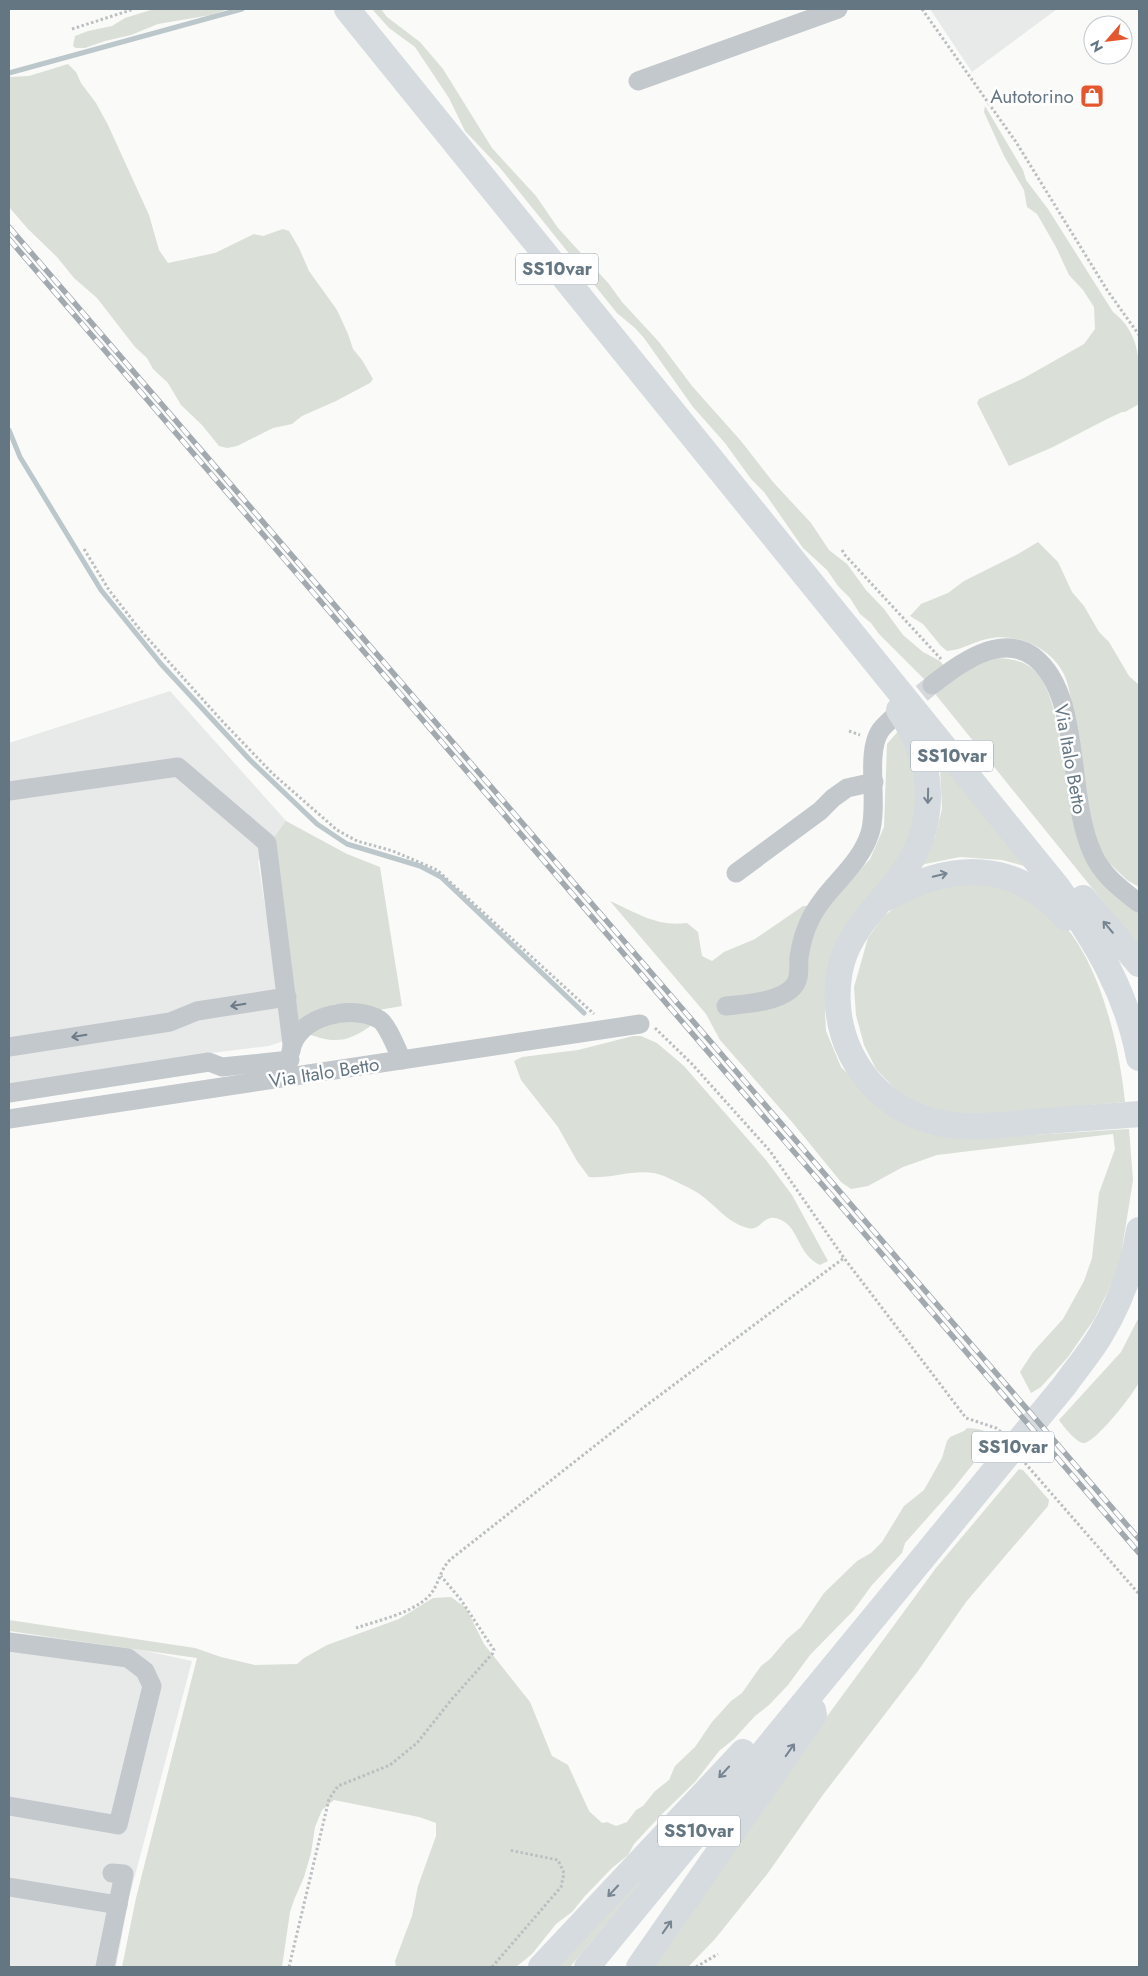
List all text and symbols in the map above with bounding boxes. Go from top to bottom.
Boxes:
north arrow [1083,15,1133,65]
text: N [1085,36,1108,56]
place label: Autotorino [990,83,1074,110]
shop icon: Autotorino [1079,83,1105,109]
road number: SS10var [516,253,598,284]
street label: Via Italo Betto [1048,702,1093,816]
road number: SS10var [911,740,993,771]
one-way arrow [923,788,933,804]
one-way arrow [932,870,948,880]
one-way arrow [1102,921,1113,934]
one-way arrow [231,1000,247,1010]
one-way arrow [72,1031,88,1041]
street label: Via Italo Betto [267,1050,381,1095]
road number: SS10var [972,1431,1054,1462]
one-way arrow [785,1744,795,1758]
one-way arrow [718,1766,729,1779]
road number: SS10var [658,1815,740,1846]
one-way arrow [607,1885,619,1897]
one-way arrow [662,1920,672,1934]

